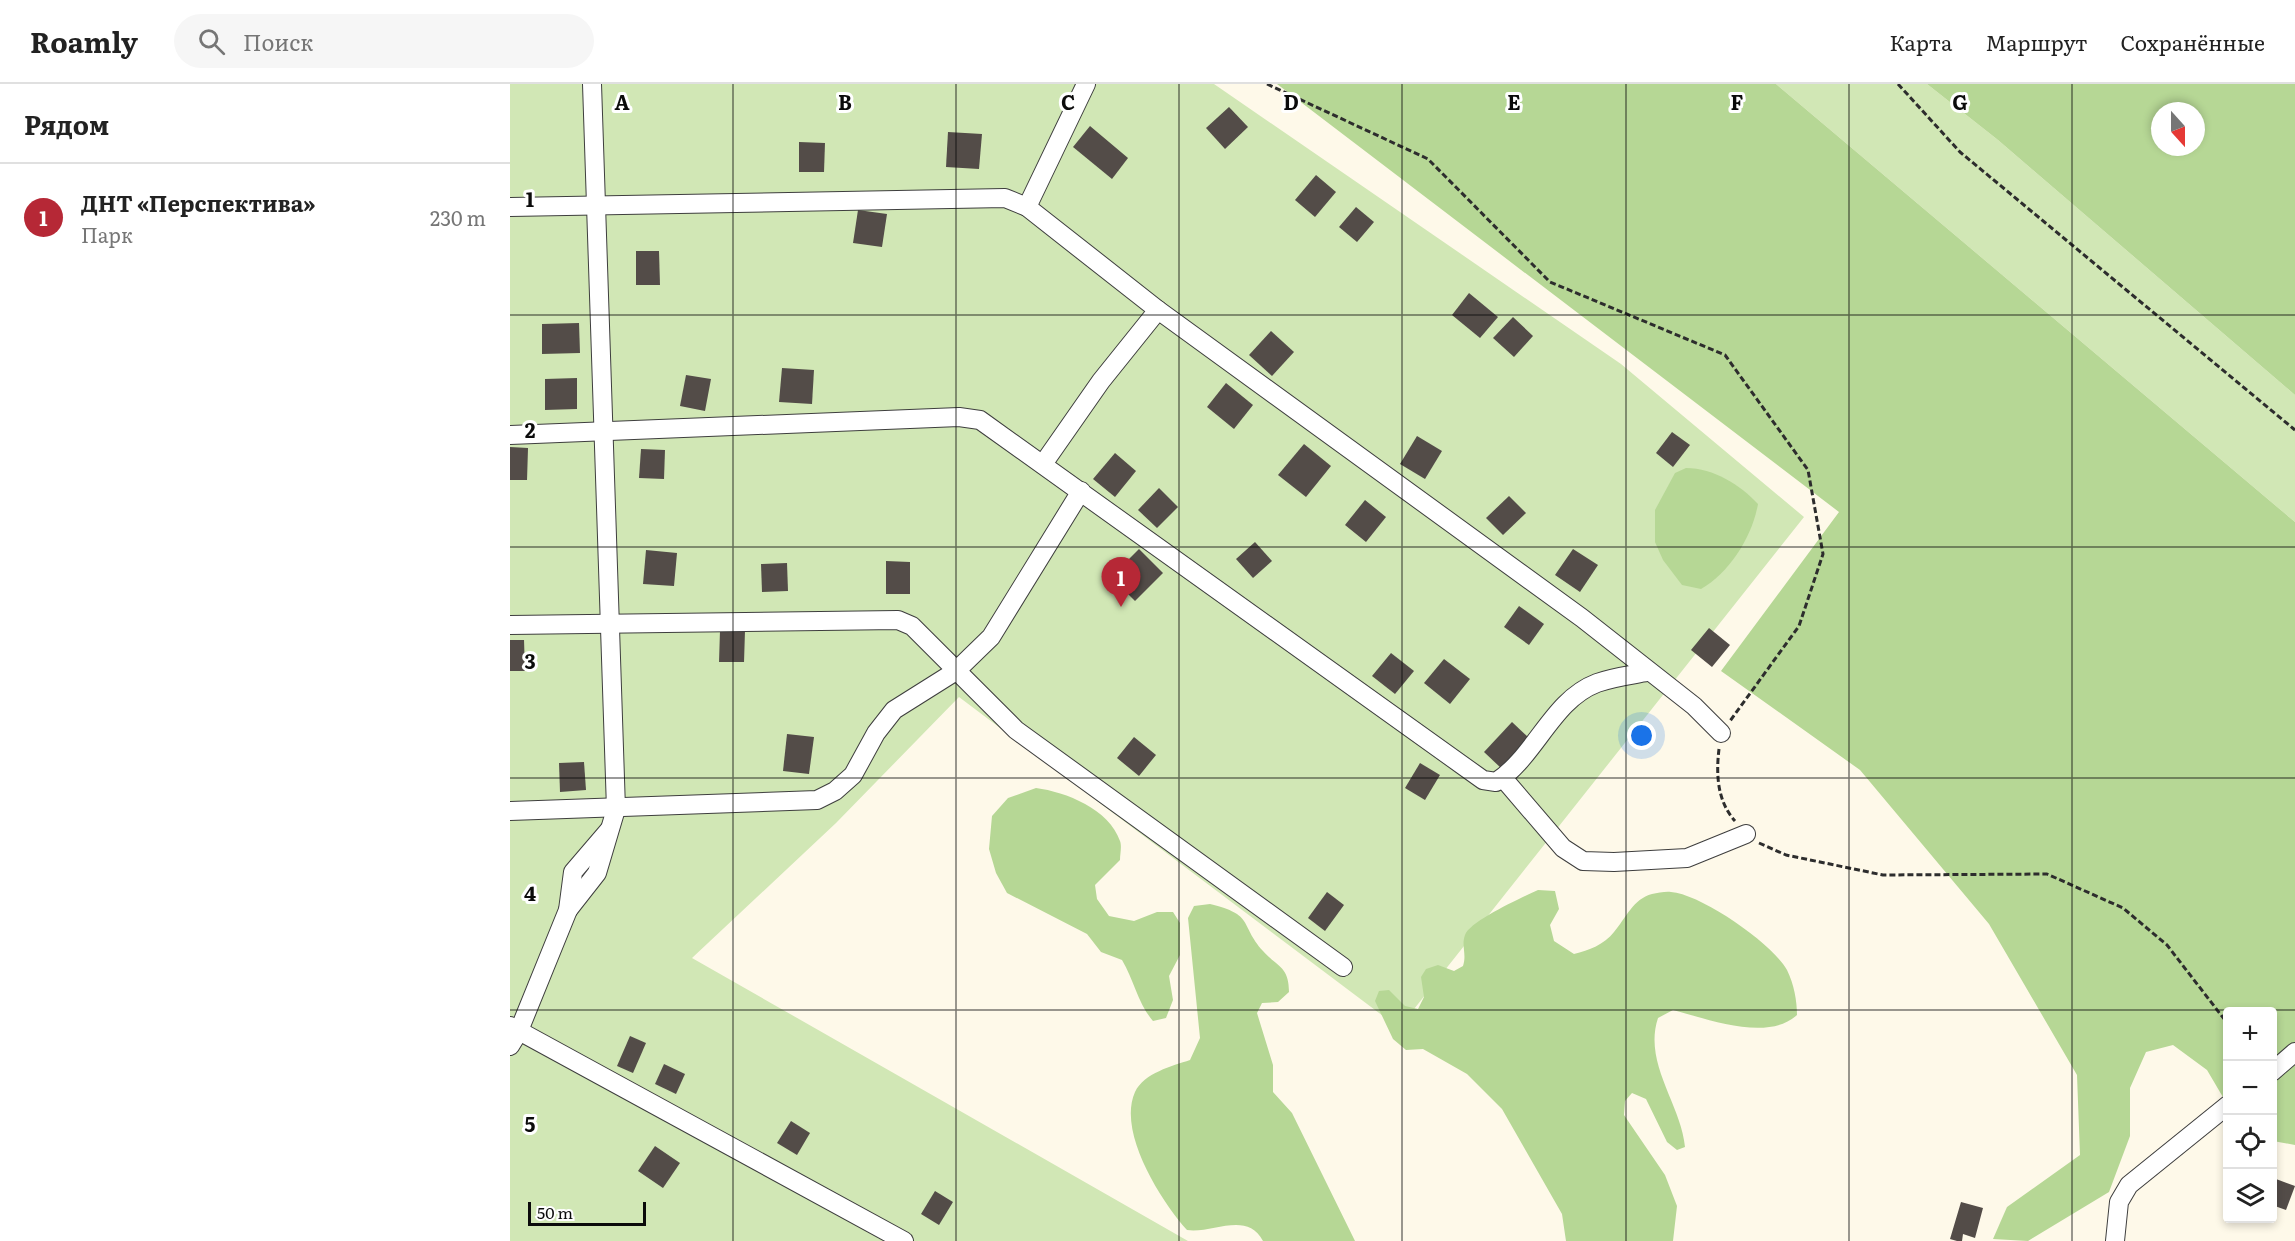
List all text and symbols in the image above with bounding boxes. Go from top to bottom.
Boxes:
search box [174,14,594,68]
text: Roamly [30,20,138,62]
icon: search [195,25,228,58]
text: Поиск [243,25,313,58]
text: Карта [1889,26,1952,57]
text: Маршрут [1985,26,2087,57]
text: Сохранённые [2120,26,2265,57]
text: A [614,86,630,116]
text: B [838,86,852,116]
text: C [1061,86,1075,116]
text: D [1283,86,1299,116]
text: E [1507,86,1521,116]
text: F [1731,86,1744,116]
text: G [1952,86,1968,116]
north arrow [2151,102,2205,156]
text: Рядом [24,104,109,143]
text: 1 [526,183,534,213]
text: ДНТ «Перспектива» [81,186,315,219]
text: 1 [39,202,48,232]
text: 230 m [430,202,486,232]
text: Парк [81,219,133,249]
text: 2 [525,414,536,444]
pin: 1 [1102,558,1140,607]
text: 3 [524,645,536,675]
your location [1627,721,1656,750]
text: 4 [524,877,536,907]
map controls [2223,1007,2277,1223]
button: + [2223,1007,2277,1061]
button: − [2223,1061,2277,1115]
text: 5 [525,1108,536,1138]
button: locate [2223,1115,2277,1169]
button: layers [2223,1169,2277,1223]
scale bar [528,1199,646,1226]
text: 50 m [537,1200,573,1224]

